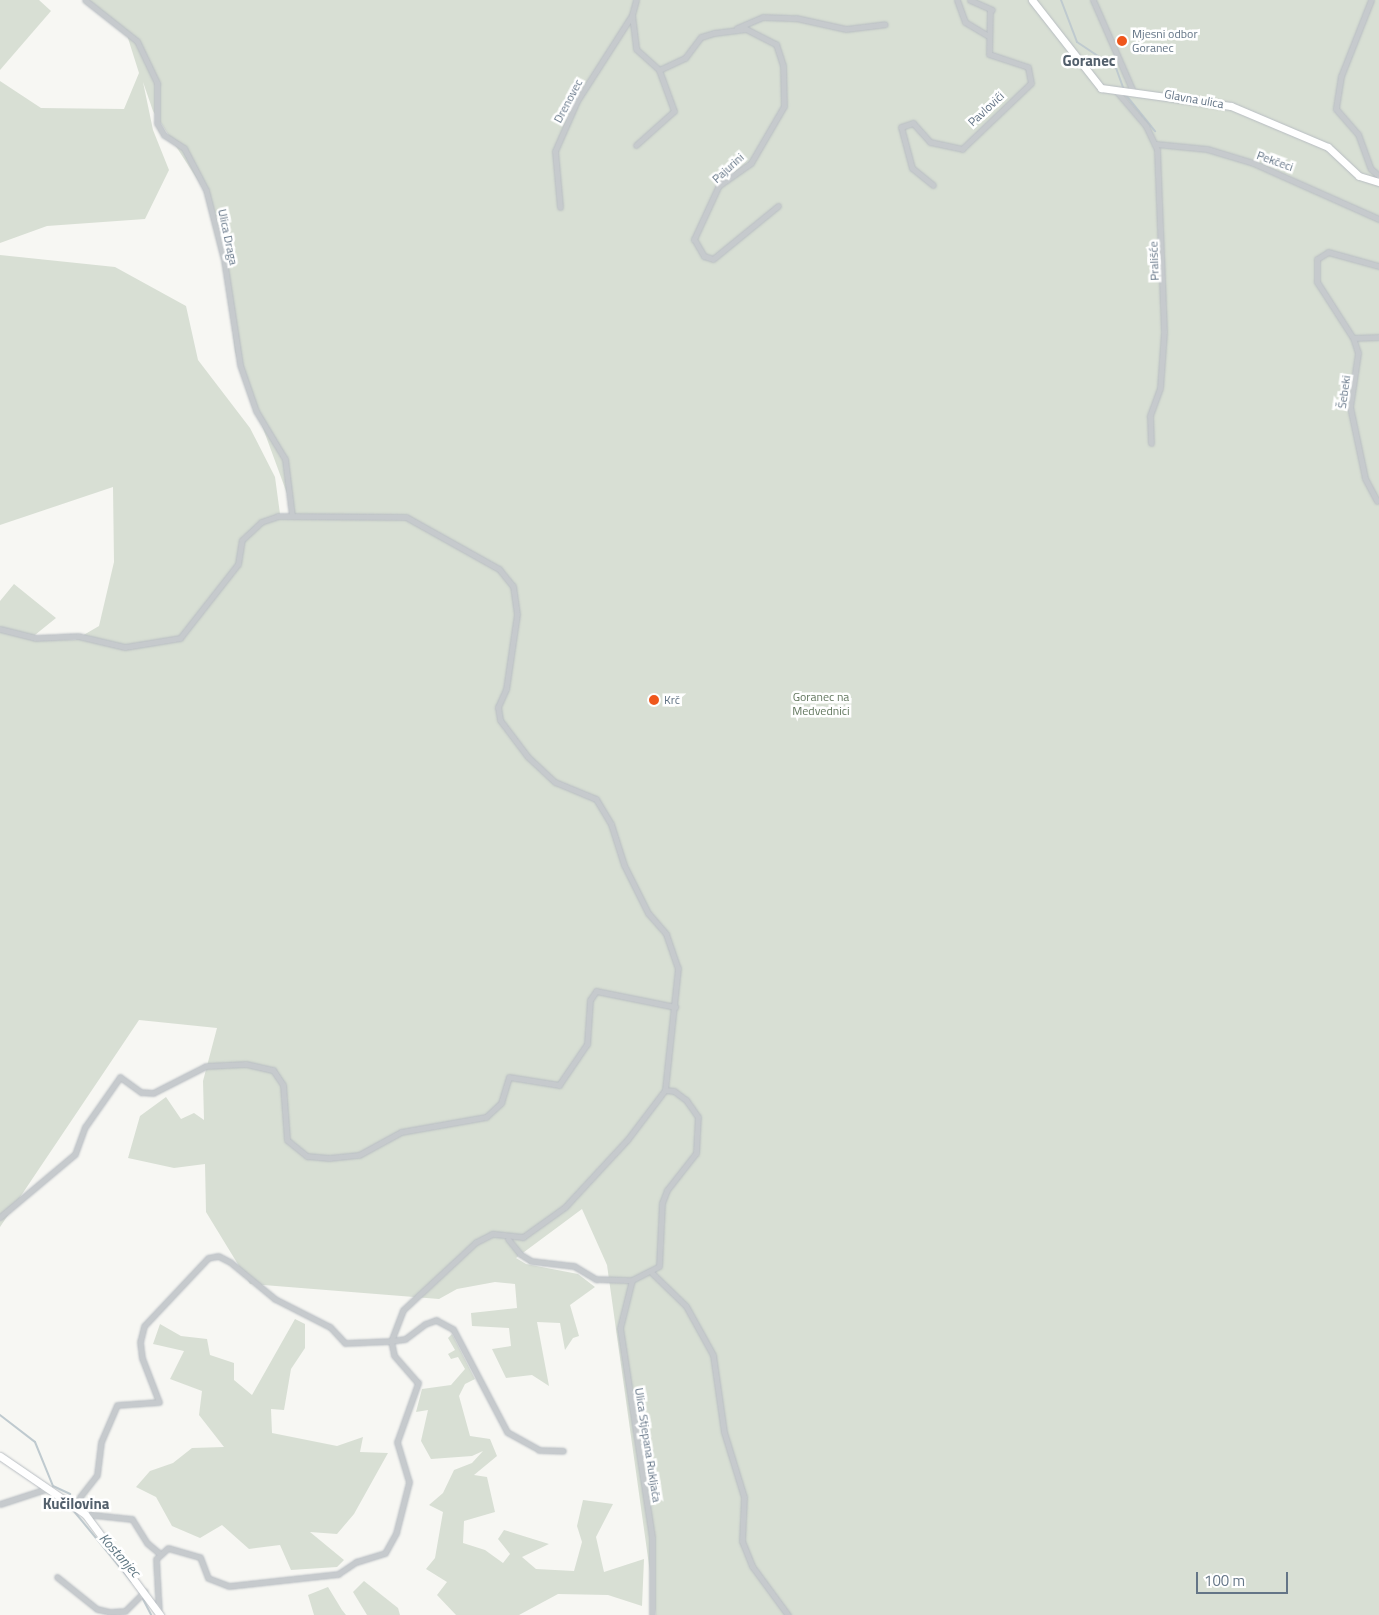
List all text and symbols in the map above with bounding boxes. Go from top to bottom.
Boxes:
place label: Mjesni odbor Goranec [1132,27,1198,55]
marker: Mjesni odbor Goranec [1116,35,1128,47]
district label: Goranec [1062,52,1116,70]
street label: Drenovec [551,77,585,125]
street label: Glavna ulica [1163,87,1225,111]
street label: Pavlovići [965,89,1007,129]
street label: Pekčeci [1255,148,1295,174]
street label: Pajurini [709,150,747,186]
street label: Ulica Draga [215,208,241,266]
street label: Prališće [1146,241,1162,281]
street label: Šebeki [1335,375,1353,409]
park label: Goranec na Medvednici [792,690,850,718]
place label: Krč [664,693,680,707]
marker: Krč [648,694,660,706]
street label: Ulica Stjepana Rukljača [632,1387,664,1503]
district label: Kučilovina [43,1495,109,1513]
water label: Kostanjec [96,1530,144,1580]
scale bar [1199,1562,1292,1594]
text: 100 m [1204,1569,1245,1592]

